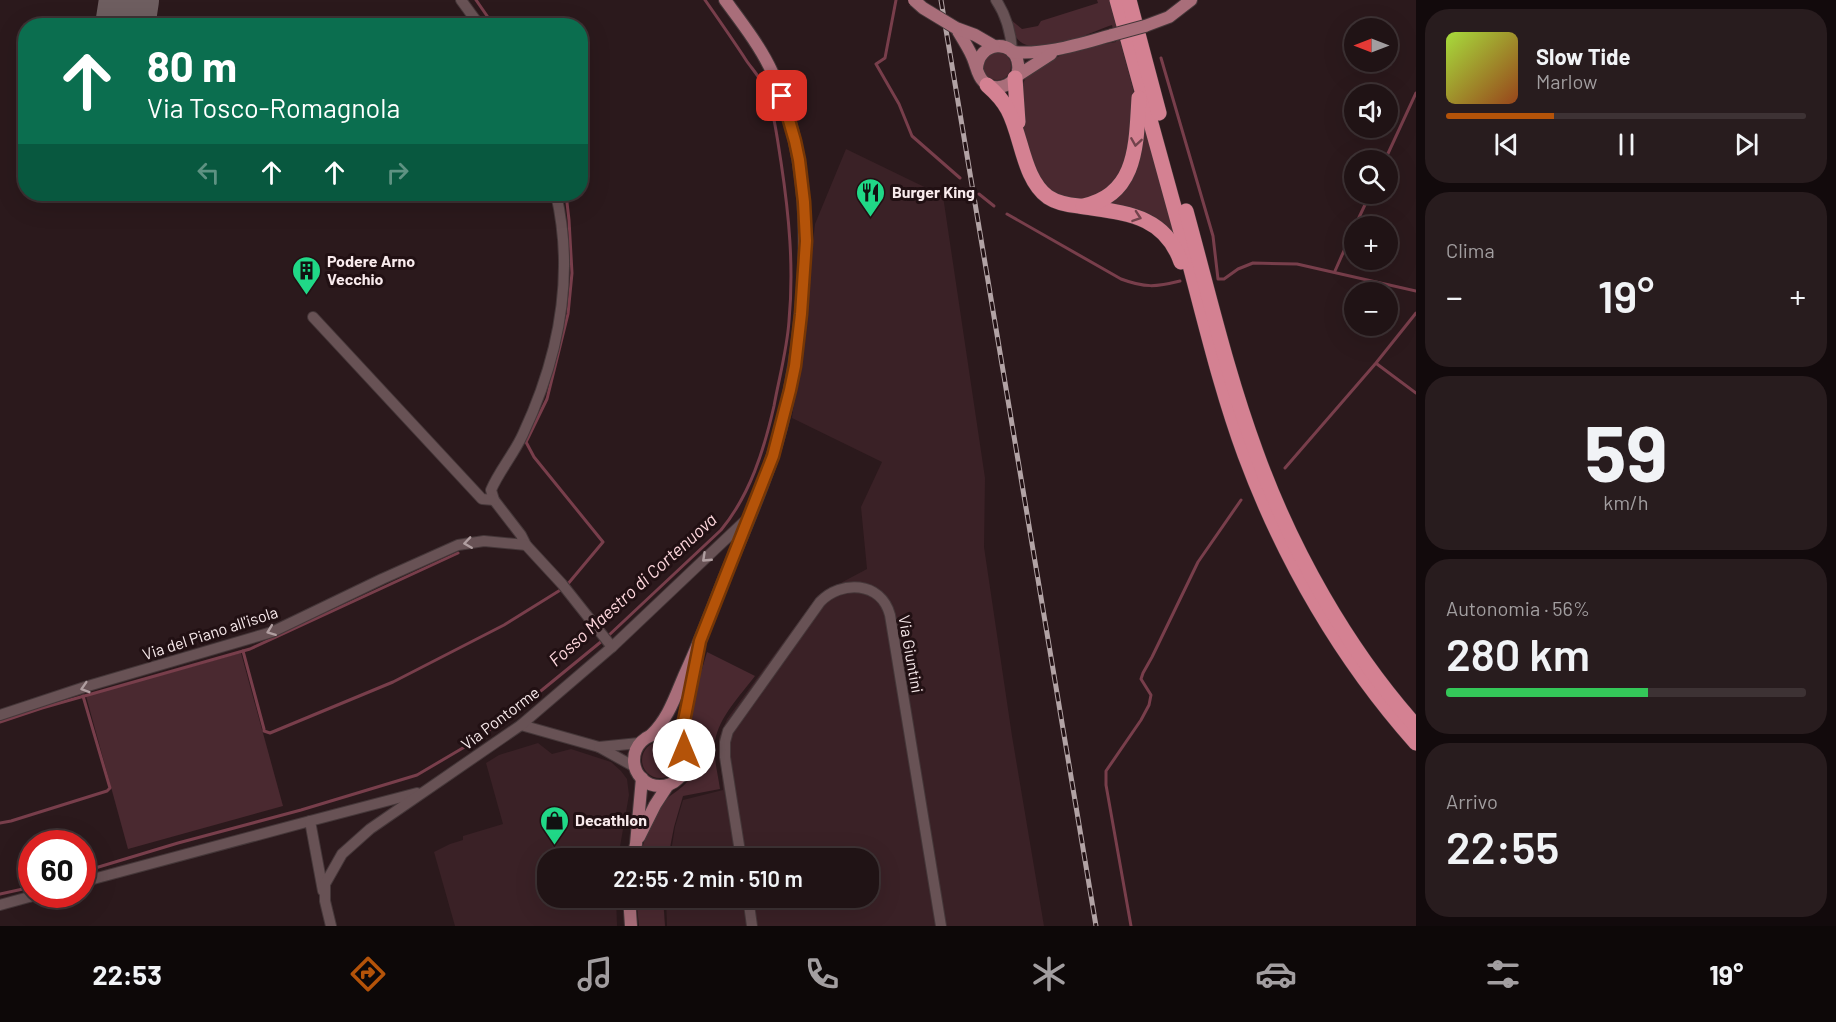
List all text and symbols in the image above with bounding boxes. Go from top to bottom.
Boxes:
north arrow [1344,18,1398,72]
map controls [1344,18,1398,336]
text: 80 m [147,40,237,90]
icon: ahead [48,42,126,120]
text: Slow Tide [1536,43,1631,69]
text: Marlow [1536,69,1597,93]
pin [756,70,807,121]
icon: arrive [765,79,798,112]
button: sound [1344,84,1398,138]
text: Via Tosco-Romagnola [147,91,400,123]
icon: previous [1490,128,1523,161]
icon: pause [1610,128,1643,161]
icon: next [1730,128,1763,161]
one-way arrow [1130,136,1143,146]
button: search [1344,150,1398,204]
icon: left [192,156,225,189]
icon: ahead [255,156,288,189]
icon: ahead [318,156,351,189]
icon: right [381,156,414,189]
restaurant icon: Burger King [855,176,887,218]
place label: Burger King [892,182,975,201]
one-way arrow [1131,210,1142,222]
button: + [1344,216,1398,270]
text: Clima [1446,238,1495,262]
place label: Podere Arno Vecchio [327,251,415,288]
building icon: Podere Arno Vecchio [290,254,322,296]
text: 19° [1598,268,1654,322]
text: − [1446,276,1463,316]
text: + [1790,276,1806,316]
button: − [1344,282,1398,336]
text: 59 [1584,404,1668,498]
text: km/h [1603,490,1649,514]
water label: Fosso Maestro di Cortenuova [544,508,721,671]
one-way arrow [464,537,473,549]
one-way arrow [702,551,713,562]
text: Autonomia · 56% [1446,596,1590,620]
street label: Via del Piano all'isola [140,602,280,663]
street label: Via Giuntini [895,614,928,694]
one-way arrow [267,624,277,637]
text: 280 km [1446,626,1590,680]
one-way arrow [80,680,91,693]
street label: Via Pontorme [457,682,543,753]
position arrow [652,718,716,782]
text: Arrivo [1446,789,1498,813]
shop icon: Decathlon [538,804,570,846]
place label: Decathlon [575,810,647,829]
text: 22:55 [1446,819,1559,873]
speed limit sign: 60 [18,830,96,908]
text: 22:55 · 2 min · 510 m [613,865,803,891]
icon: directions [347,953,389,995]
icon: music [574,953,616,995]
icon: phone [801,953,843,995]
icon: climate [1028,953,1070,995]
icon: car [1255,953,1297,995]
icon: filters [1482,953,1524,995]
text: 22:53 [93,958,162,990]
text: 19° [1709,958,1743,990]

